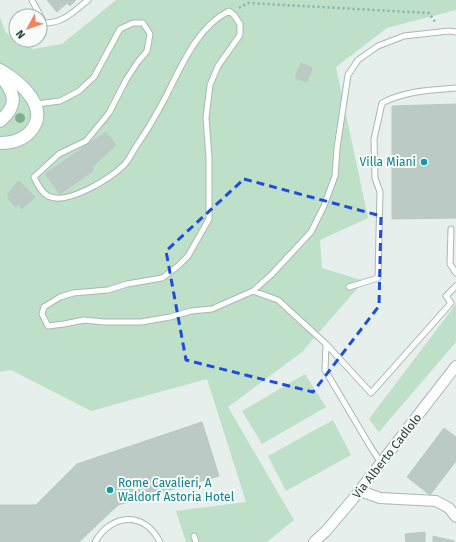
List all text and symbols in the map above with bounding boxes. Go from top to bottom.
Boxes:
north arrow [8,8,48,48]
text: N [13,27,28,41]
place label: Villa Miani [360,155,416,169]
marker: Villa Miani [419,157,429,167]
street label: Via Alberto Cadlolo [349,411,425,501]
place label: Rome Cavalieri, A Waldorf Astoria Hotel [118,476,235,504]
marker: Rome Cavalieri, A Waldorf Astoria Hotel [105,485,115,495]

